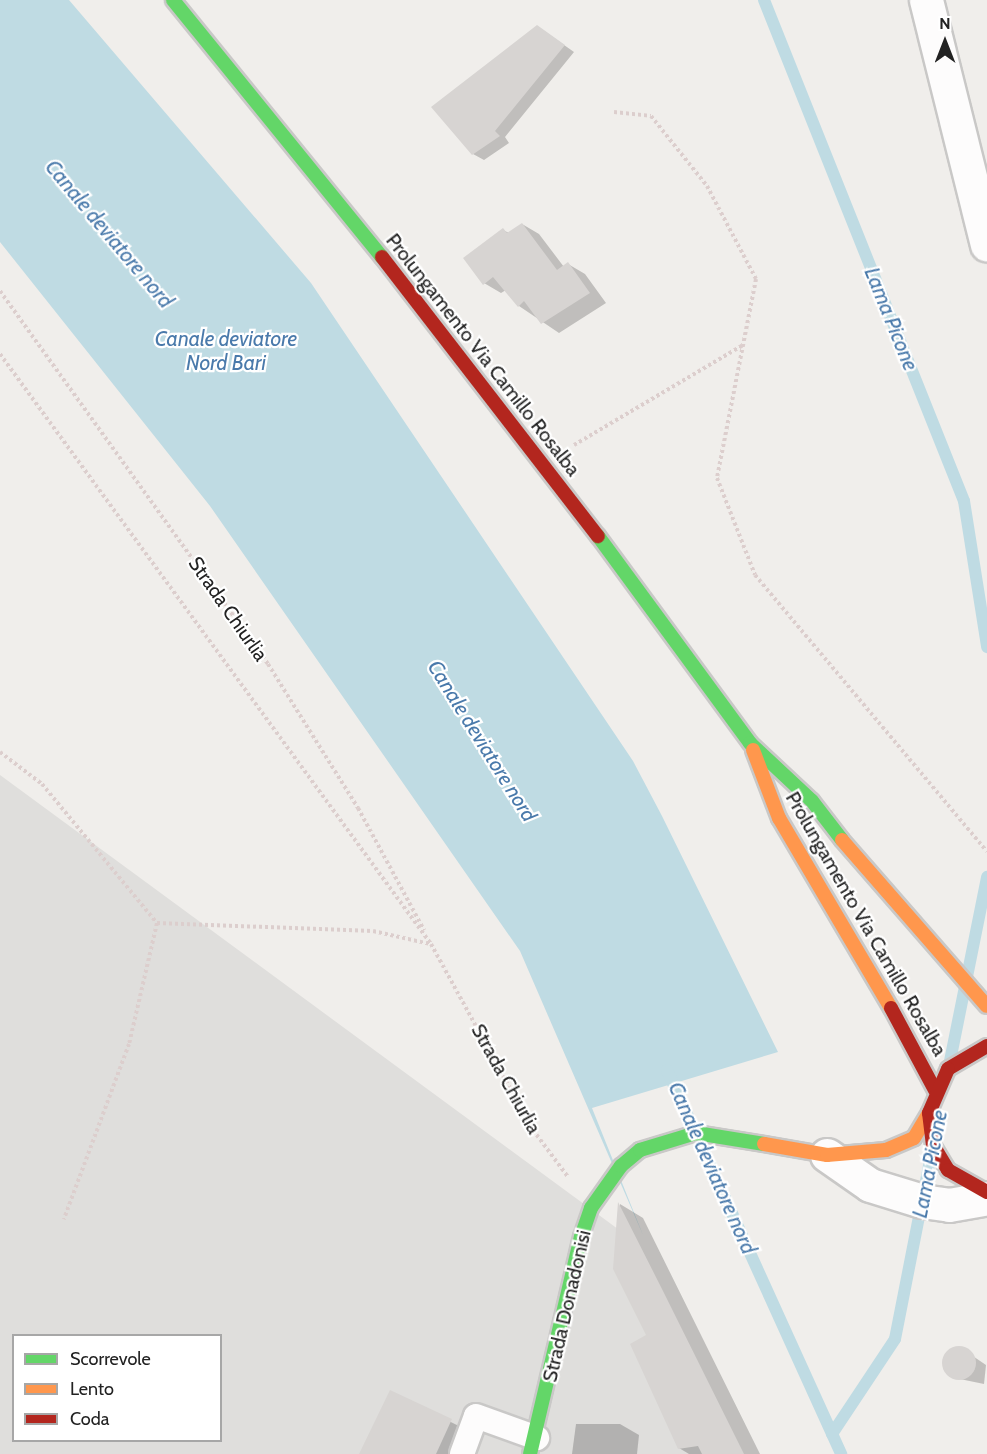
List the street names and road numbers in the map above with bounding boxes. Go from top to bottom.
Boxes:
street label: Prolungamento Via Camillo Rosalba [381,229,585,481]
street label: Strada Chiurlia [183,552,273,666]
street label: Prolungamento Via Camillo Rosalba [780,788,952,1060]
street label: Strada Chiurlia [466,1020,546,1138]
street label: Strada Donadonisi [538,1228,596,1384]

